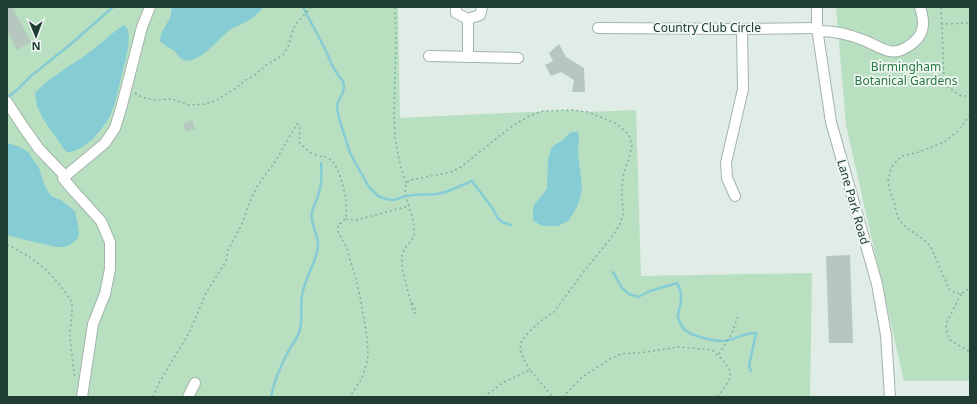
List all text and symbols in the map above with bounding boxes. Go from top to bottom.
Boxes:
north arrow [16,16,56,56]
street label: Country Club Circle [653,19,761,36]
text: N [32,39,41,54]
park label: Birmingham Botanical Gardens [855,58,958,89]
street label: Lane Park Road [833,157,874,246]

